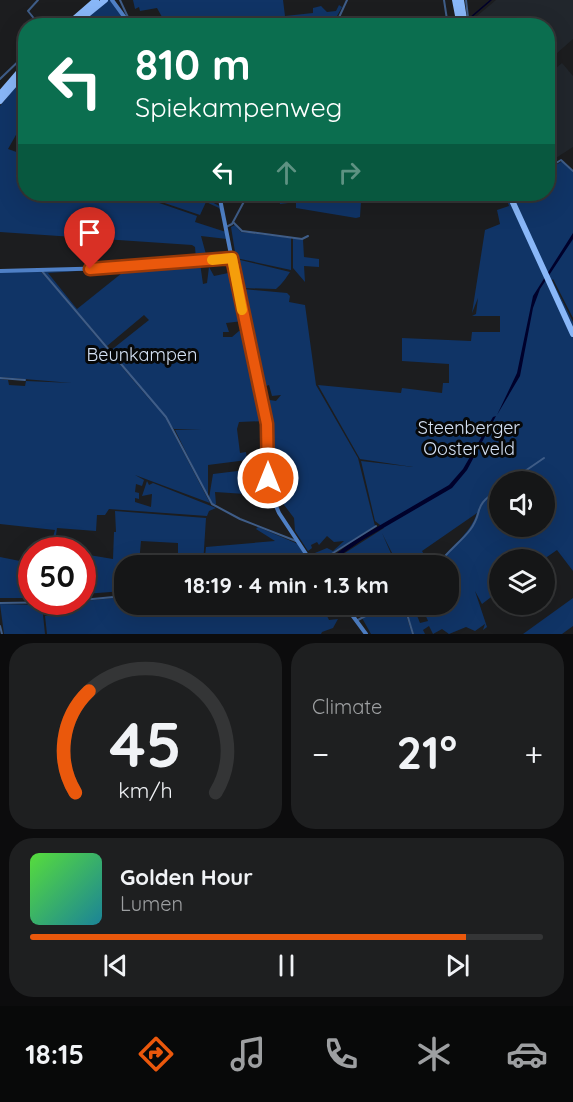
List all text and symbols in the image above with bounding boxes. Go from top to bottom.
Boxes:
text: 810 m [135,38,251,91]
icon: left [36,42,114,120]
text: Spiekampenweg [135,90,342,124]
icon: left [207,156,240,189]
icon: ahead [270,156,303,189]
icon: right [333,156,366,189]
pin [64,207,115,269]
icon: arrive [73,216,106,249]
park label: Beunkampen [87,343,197,366]
park label: Steenberger Oosterveld [418,416,520,460]
position arrow [236,446,300,510]
map controls [489,471,555,615]
button: sound [489,471,555,537]
speed limit sign: 50 [18,537,96,615]
button: layers [489,549,555,615]
text: 18:19 · 4 min · 1.3 km [184,571,389,599]
text: Climate [312,694,382,719]
text: 45 [109,705,182,783]
text: 21° [396,724,457,780]
text: − [312,733,329,774]
text: + [524,733,543,774]
text: km/h [118,777,173,803]
text: Golden Hour [120,863,253,891]
text: Lumen [120,891,183,916]
icon: previous [99,949,132,982]
icon: pause [270,949,303,982]
icon: next [441,949,474,982]
icon: directions [135,1033,177,1075]
icon: music [227,1033,269,1075]
icon: phone [320,1033,362,1075]
icon: climate [413,1033,455,1075]
icon: car [506,1033,548,1075]
text: 18:15 [25,1037,84,1071]

